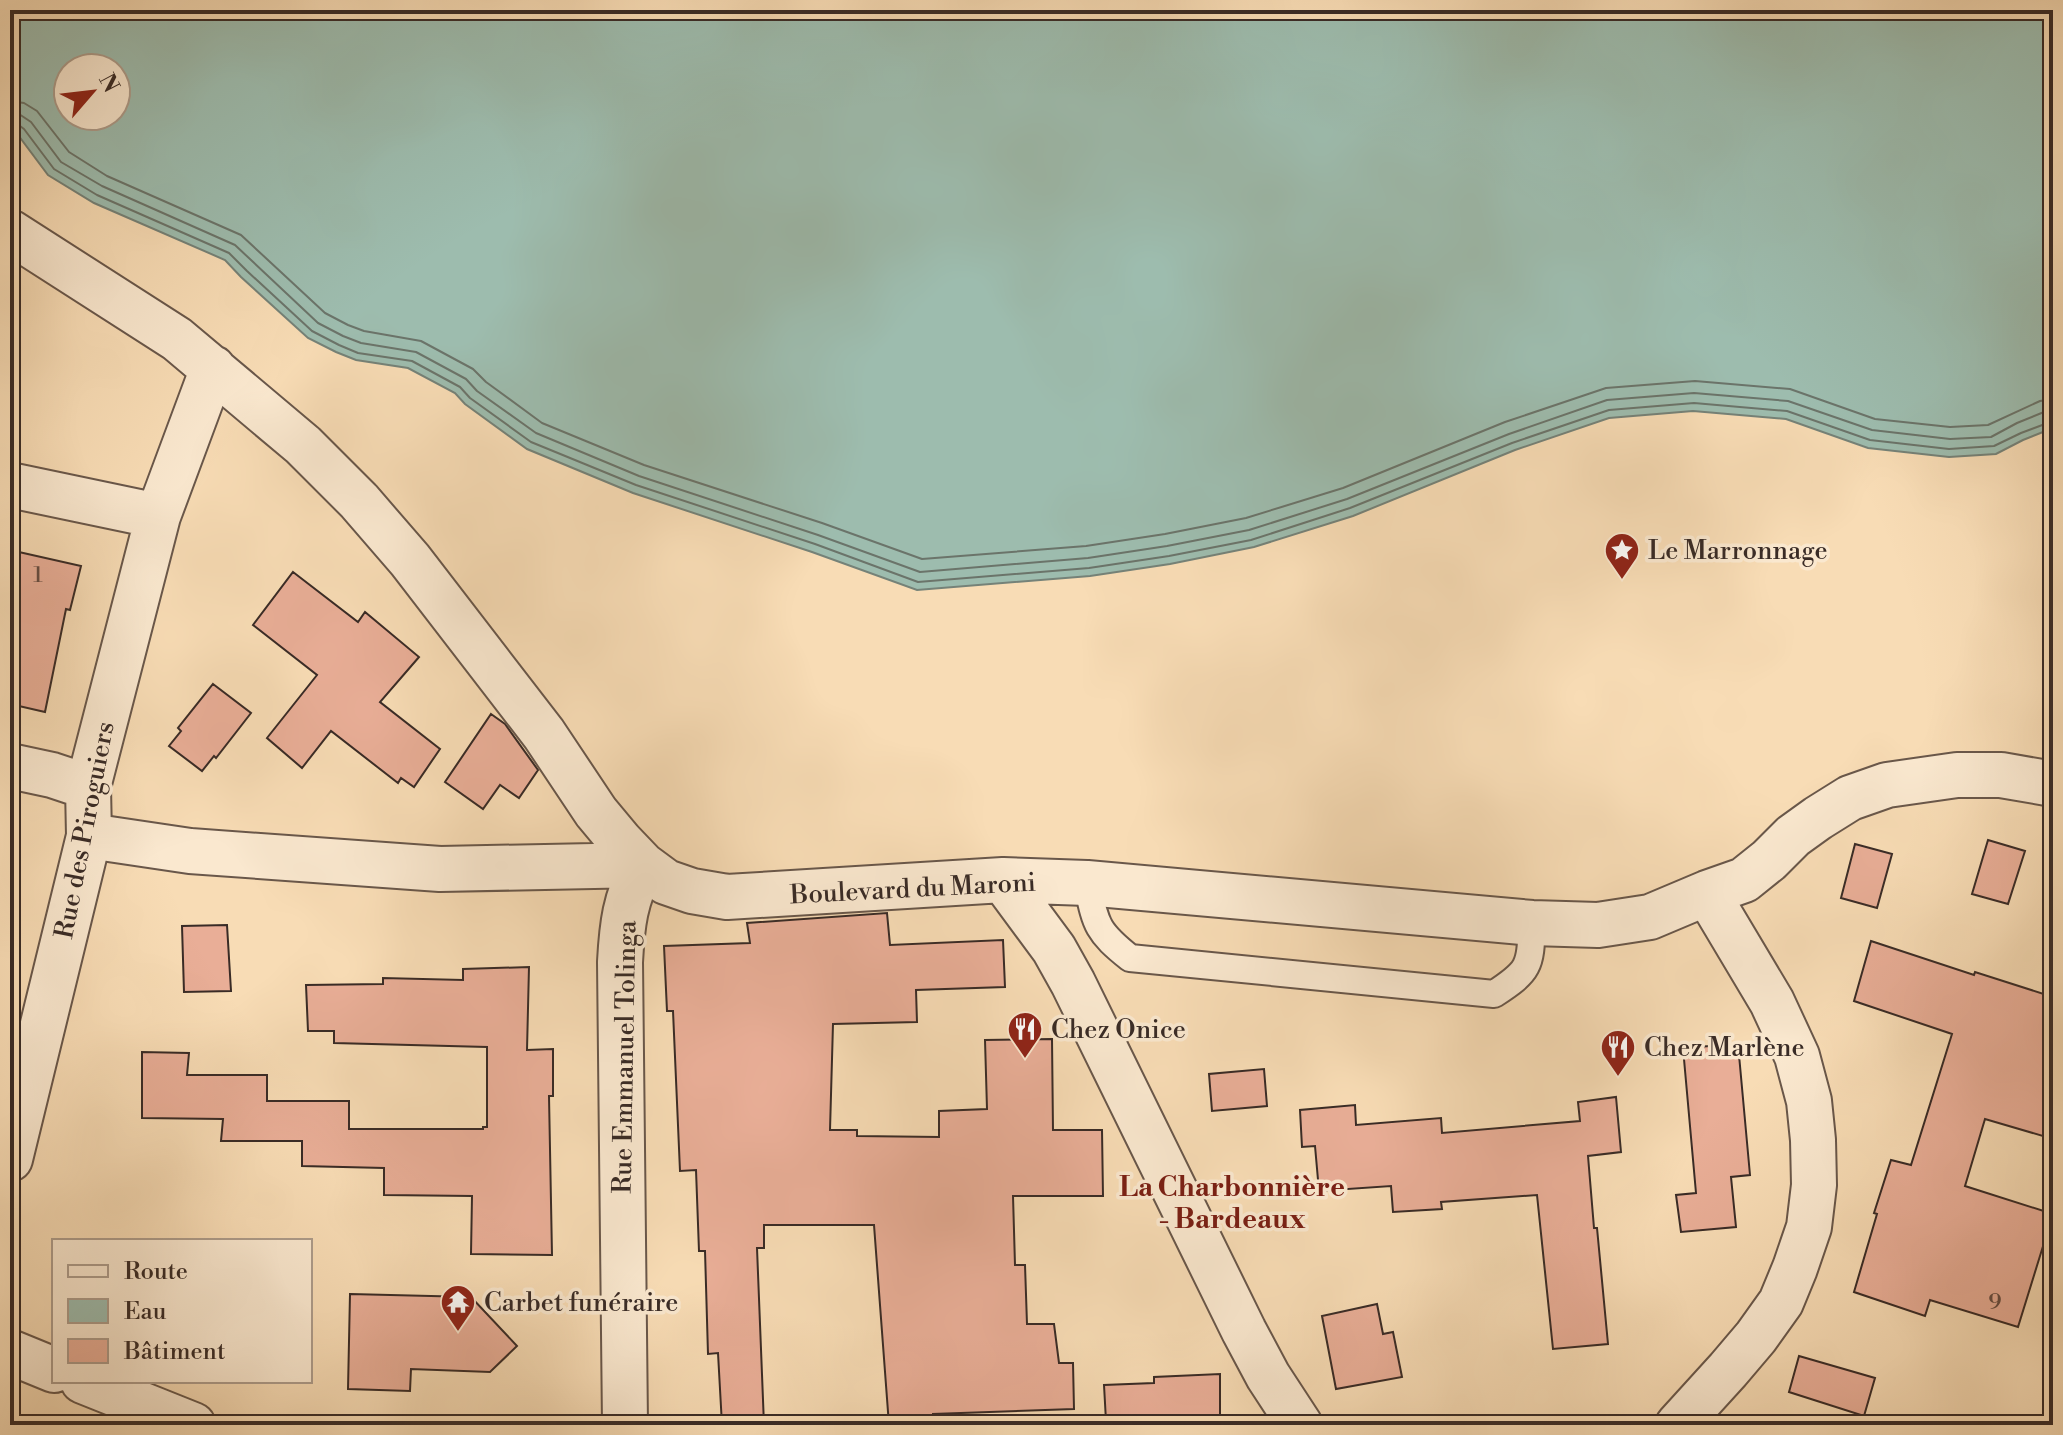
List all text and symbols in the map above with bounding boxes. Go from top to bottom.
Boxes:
north arrow [52,52,132,132]
text: N [92,69,125,98]
place icon: Le Marronnage [1603,531,1641,581]
place label: Le Marronnage [1648,535,1828,567]
house number: 1 [33,562,43,589]
street label: Rue des Piroguiers [48,719,122,941]
street label: Boulevard du Maroni [788,867,1037,911]
street label: Rue Emmanuel Tolinga [607,919,643,1194]
restaurant icon: Chez Onice [1006,1010,1044,1060]
place label: Chez Onice [1051,1014,1186,1046]
restaurant icon: Chez Marlène [1599,1028,1637,1078]
place label: Chez Marlène [1644,1032,1805,1064]
district label: La Charbonnière - Bardeaux [1119,1170,1345,1237]
legend [52,1239,312,1383]
text: Route [124,1257,188,1287]
temple icon: Carbet funéraire [439,1283,477,1333]
place label: Carbet funéraire [484,1287,678,1319]
house number: 9 [1988,1289,2002,1316]
text: Eau [124,1297,167,1327]
text: Bâtiment [123,1337,226,1367]

